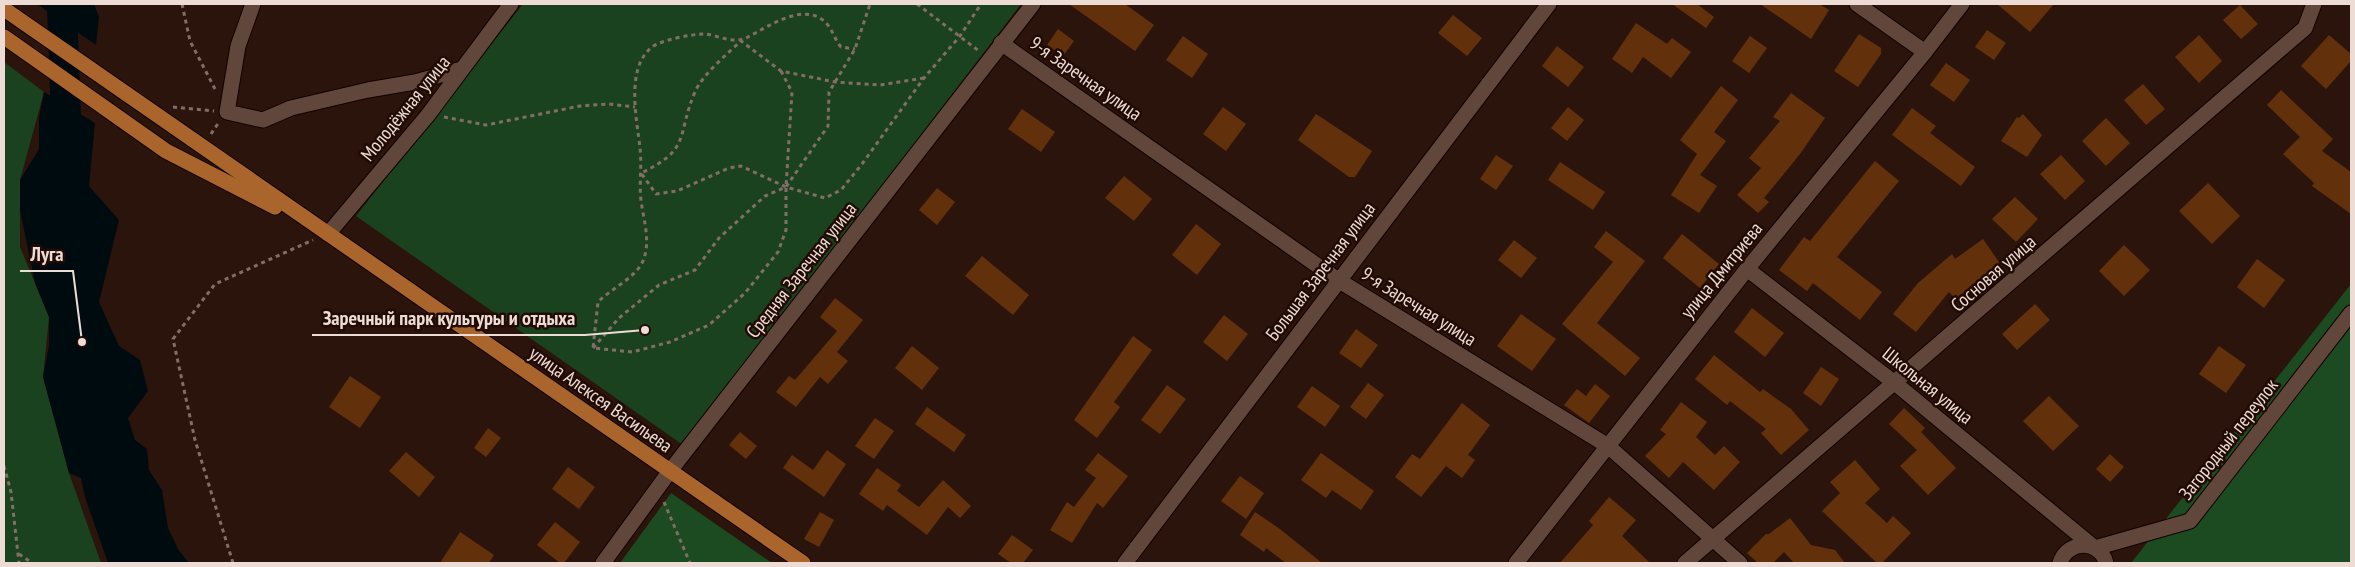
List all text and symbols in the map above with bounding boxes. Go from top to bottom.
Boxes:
street label: 9-я Заречная улица [1025,31,1147,125]
street label: Молодёжная улица [355,50,455,166]
street label: Средняя Заречная улица [741,197,861,343]
street label: Большая Заречная улица [1260,197,1380,345]
street label: улица Дмитриева [1675,217,1767,323]
street label: Сосновая улица [1945,229,2041,317]
callout: Луга [20,236,73,271]
text: Луга [30,241,63,267]
street label: 9-я Заречная улица [1357,261,1481,351]
callout: Заречный парк культуры и отдыха [312,300,585,335]
text: Заречный парк культуры и отдыха [323,305,575,331]
street label: улица Алексея Васильева [525,341,677,457]
street label: Школьная улица [1878,341,1978,429]
street label: Загородный переулок [2173,373,2283,504]

